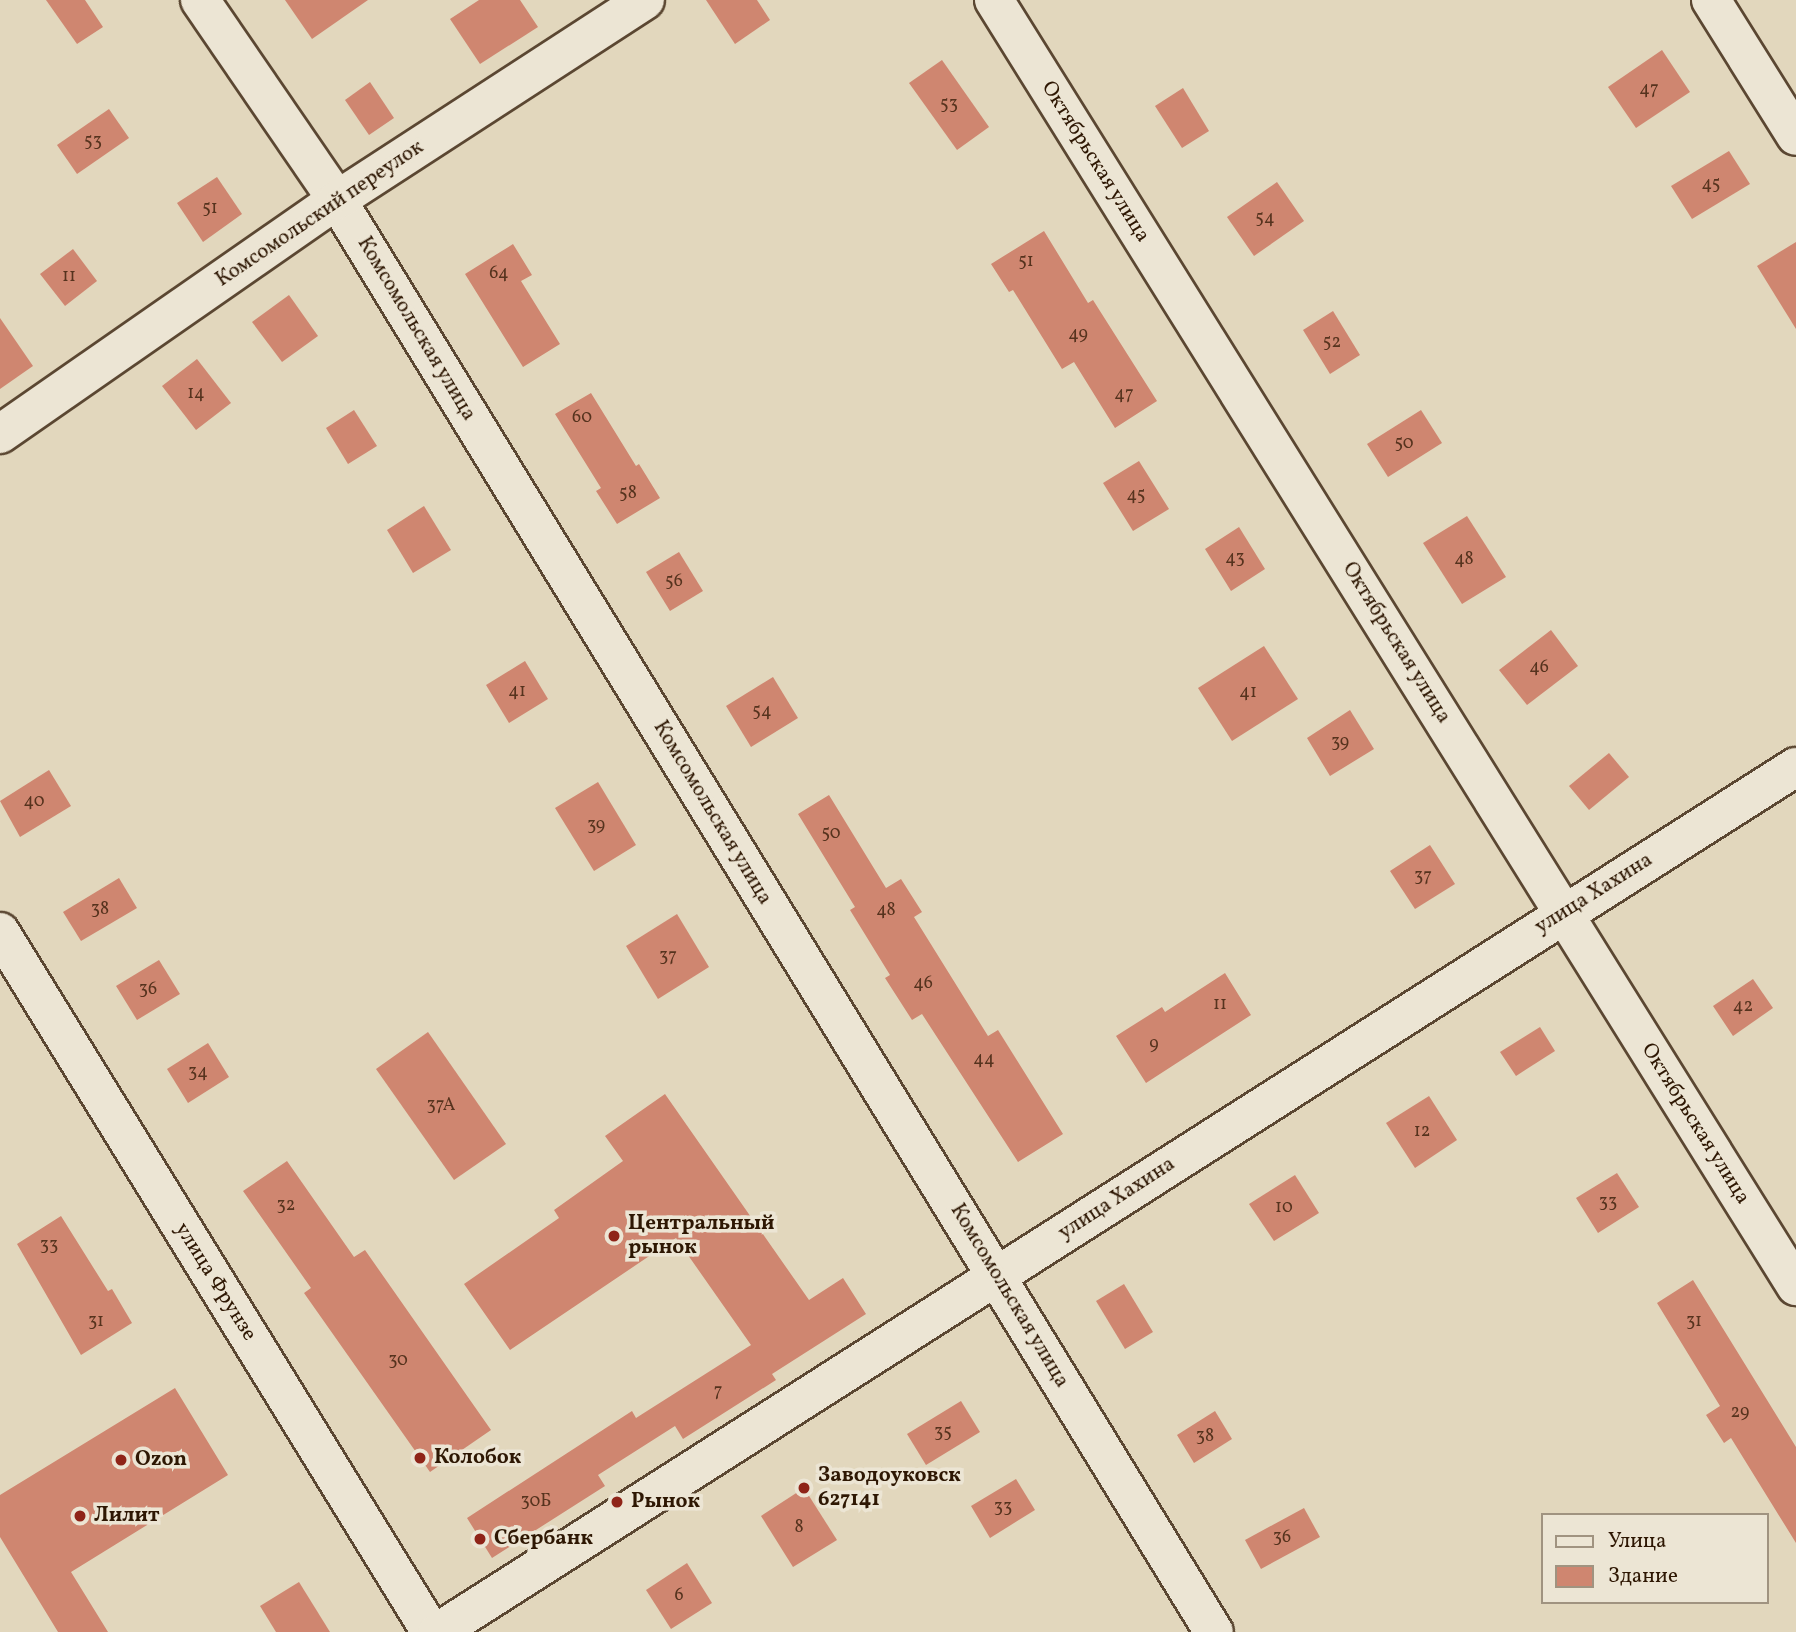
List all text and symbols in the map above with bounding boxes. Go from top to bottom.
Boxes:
street label: Октябрьская улица [1035,76,1155,248]
house number: 47 [1639,79,1659,101]
house number: 53 [940,94,958,116]
house number: 53 [84,131,102,153]
street label: Комсомольский переулок [211,135,429,293]
house number: 45 [1702,174,1720,196]
house number: 51 [202,198,218,220]
house number: 54 [1255,208,1275,230]
street label: Комсомольская улица [351,232,481,426]
house number: 51 [1018,251,1034,273]
house number: 64 [489,263,509,285]
house number: 11 [62,266,76,288]
house number: 49 [1068,324,1088,346]
house number: 52 [1323,332,1341,354]
house number: 14 [187,383,205,405]
house number: 47 [1114,384,1134,406]
house number: 60 [572,407,592,429]
house number: 50 [1394,433,1414,455]
house number: 58 [619,483,637,505]
house number: 45 [1127,485,1145,507]
house number: 43 [1225,548,1245,570]
house number: 48 [1454,549,1474,571]
street label: Октябрьская улица [1336,557,1456,729]
house number: 56 [665,571,683,593]
house number: 46 [1529,657,1549,679]
house number: 41 [508,681,526,703]
house number: 41 [1239,682,1257,704]
house number: 54 [752,701,772,723]
street label: Комсомольская улица [647,716,777,910]
house number: 39 [1331,732,1349,754]
house number: 40 [23,791,45,813]
house number: 39 [587,815,605,837]
house number: 50 [821,823,841,845]
street label: улица Хахина [1531,848,1657,940]
house number: 37 [1414,866,1432,888]
house number: 38 [91,899,109,921]
house number: 48 [876,900,896,922]
house number: 37 [659,946,677,968]
house number: 46 [913,973,933,995]
house number: 36 [139,979,157,1001]
house number: 11 [1213,994,1227,1016]
house number: 42 [1733,996,1753,1018]
house number: 9 [1149,1034,1159,1056]
street label: Октябрьская улица [1635,1038,1755,1210]
house number: 44 [973,1049,995,1071]
house number: 34 [188,1062,208,1084]
house number: 37А [427,1095,455,1117]
house number: 12 [1414,1121,1430,1143]
street label: улица Хахина [1054,1152,1180,1246]
house number: 33 [1599,1192,1617,1214]
house number: 32 [277,1195,295,1217]
house number: 10 [1275,1197,1293,1219]
street label: Комсомольская улица [944,1199,1074,1393]
place label: Центральный рынок [628,1211,775,1261]
street label: улица Фрунзе [169,1218,261,1346]
marker: Центральный рынок [606,1228,622,1244]
house number: 33 [40,1235,58,1257]
house number: 31 [88,1311,104,1333]
house number: 31 [1686,1311,1702,1333]
house number: 30 [388,1350,408,1372]
house number: 7 [714,1381,722,1403]
house number: 29 [1731,1402,1749,1424]
house number: 35 [934,1422,952,1444]
house number: 38 [1196,1426,1214,1448]
place label: Колобок [434,1445,521,1471]
place label: Ozon [135,1447,187,1473]
marker: Колобок [412,1450,428,1466]
marker: Ozon [113,1452,129,1468]
place label: Заводоуковск 627141 [818,1463,961,1513]
marker: Заводоуковск 627141 [796,1480,812,1496]
place label: Рынок [631,1489,700,1515]
house number: 30Б [521,1491,551,1513]
marker: Рынок [609,1494,625,1510]
house number: 33 [994,1497,1012,1519]
place label: Лилит [94,1503,159,1529]
marker: Лилит [72,1508,88,1524]
legend [1540,1513,1768,1604]
house number: 8 [794,1517,804,1539]
place label: Сбербанк [494,1526,593,1552]
house number: 36 [1273,1527,1291,1549]
text: Улица [1608,1527,1666,1556]
marker: Сбербанк [472,1531,488,1547]
text: Здание [1608,1562,1678,1591]
house number: 6 [674,1585,684,1607]

